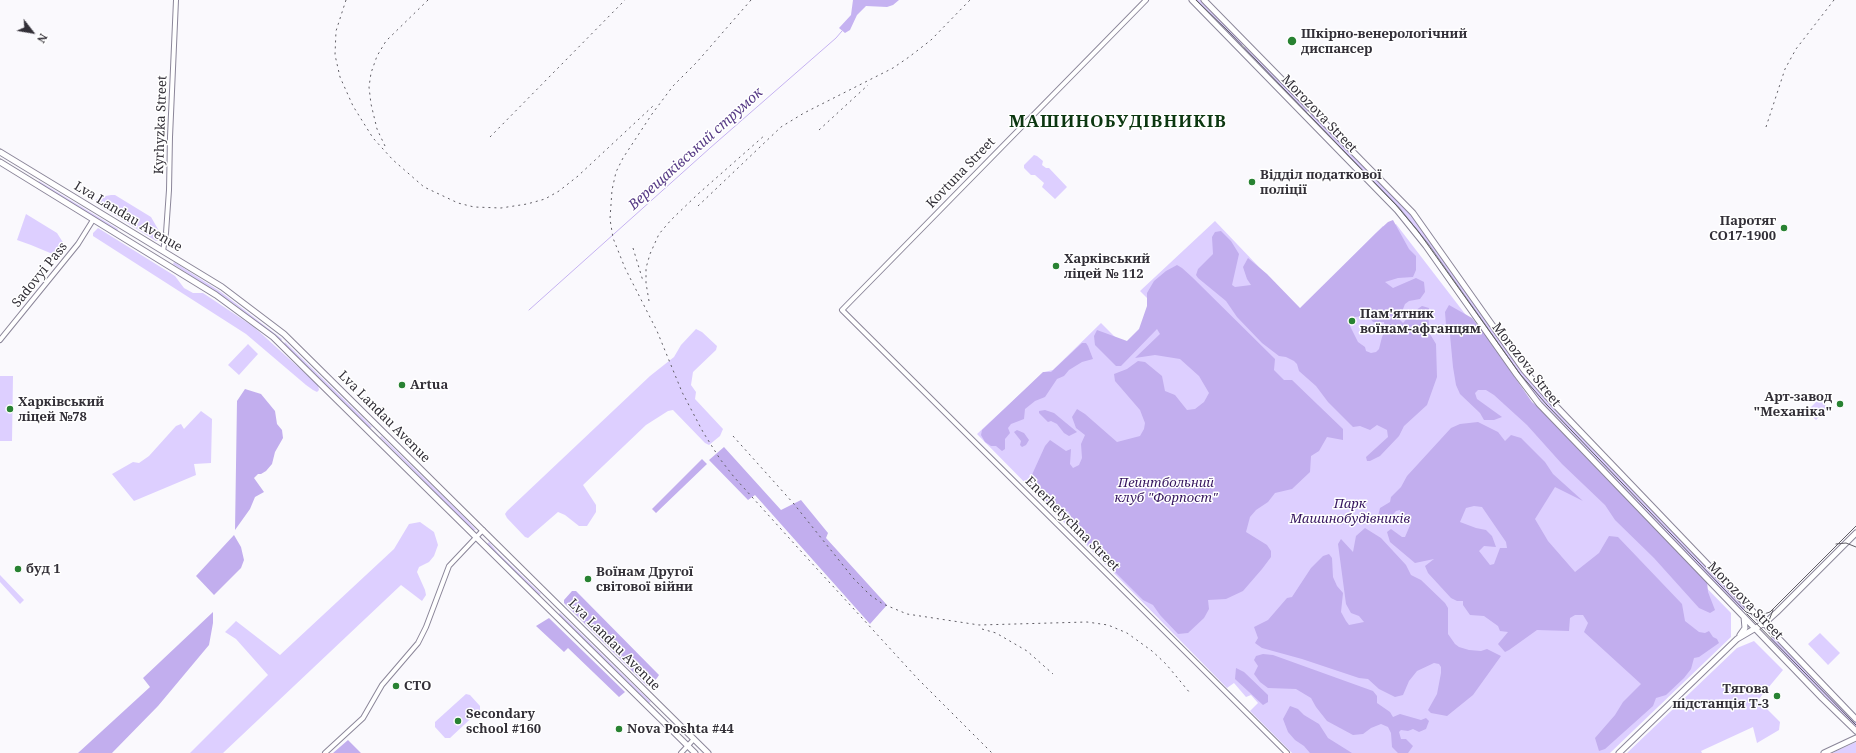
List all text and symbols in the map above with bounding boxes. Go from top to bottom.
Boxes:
north arrow [12,12,52,52]
place label: Шкірно-венерологічний диспансер [1301,26,1467,57]
text: N [34,31,51,46]
marker: Шкірно-венерологічний диспансер [1286,35,1298,47]
street label: Morozova Street [1278,72,1360,156]
street label: Kyrhyzka Street [151,75,171,175]
water label: Верещаківський струмок [625,84,767,214]
district label: МАШИНОБУДІВНИКІВ [1009,112,1227,132]
street label: Kovtuna Street [923,134,999,212]
place label: Відділ податкової поліції [1260,167,1382,198]
marker: Відділ податкової поліції [1247,177,1257,187]
street label: Lva Landau Avenue [71,179,185,255]
place label: Паротяг СО17-1900 [1709,213,1776,244]
marker: Паротяг СО17-1900 [1779,223,1789,233]
street label: Sadovyi Pass [9,239,71,311]
place label: Харківський ліцей № 112 [1064,251,1150,282]
marker: Харківський ліцей № 112 [1051,261,1061,271]
place label: Пам'ятник воїнам-афганцям [1360,306,1481,337]
marker: Пам'ятник воїнам-афганцям [1347,316,1357,326]
street label: Morozova Street [1488,320,1564,410]
street label: Lva Landau Avenue [335,368,433,466]
place label: Artua [410,377,448,393]
marker: Artua [397,380,407,390]
place label: Арт-завод "Механіка" [1754,389,1832,420]
place label: Харківський ліцей №78 [18,394,104,425]
marker: Арт-завод "Механіка" [1835,399,1845,409]
marker: Харківський ліцей №78 [5,404,15,414]
street label: Enerhetychna Street [1022,474,1122,574]
park label: Пейнтбольний клуб "Форпост" [1114,475,1218,506]
park label: Парк Машинобудівників [1290,496,1410,527]
street label: Morozova Street [1704,559,1786,643]
place label: буд 1 [26,561,61,577]
marker: буд 1 [13,564,23,574]
place label: Воїнам Другої світової війни [596,564,693,595]
marker: Воїнам Другої світової війни [583,574,593,584]
street label: Lva Landau Avenue [565,596,663,694]
place label: СТО [404,678,431,694]
marker: СТО [391,681,401,691]
place label: Тягова підстанція Т-3 [1672,681,1769,712]
marker: Тягова підстанція Т-3 [1772,691,1782,701]
place label: Secondary school #160 [466,706,541,737]
marker: Secondary school #160 [453,716,463,726]
place label: Nova Poshta #44 [627,721,734,737]
marker: Nova Poshta #44 [614,724,624,734]

